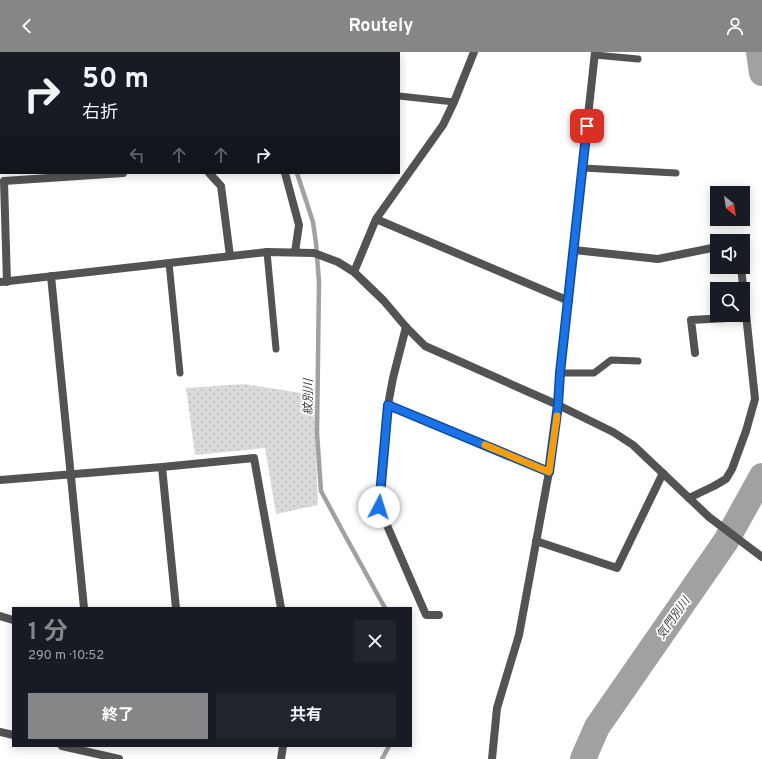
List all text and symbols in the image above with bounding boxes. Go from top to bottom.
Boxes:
icon: back [16,15,38,37]
text: Routely [348,15,414,38]
icon: person [724,15,746,37]
text: 50 m [82,62,149,98]
icon: right [16,68,68,120]
text: 右折 [82,102,118,125]
pin [570,109,604,143]
icon: arrive [576,115,598,137]
icon: left [126,144,148,166]
icon: ahead [168,144,190,166]
icon: ahead [210,144,232,166]
icon: right [252,144,274,166]
north arrow [710,186,750,226]
map controls [710,186,750,322]
button: sound [710,234,750,274]
button: search [710,282,750,322]
water label: 紋別川 [301,377,317,415]
position arrow [358,486,400,528]
water label: 気門別川 [653,593,695,643]
text: 1 分 [28,618,68,648]
button: close [354,620,396,662]
text: 290 m · 10:52 [28,648,104,664]
button: 終了 [28,693,208,739]
button: 共有 [216,693,396,739]

